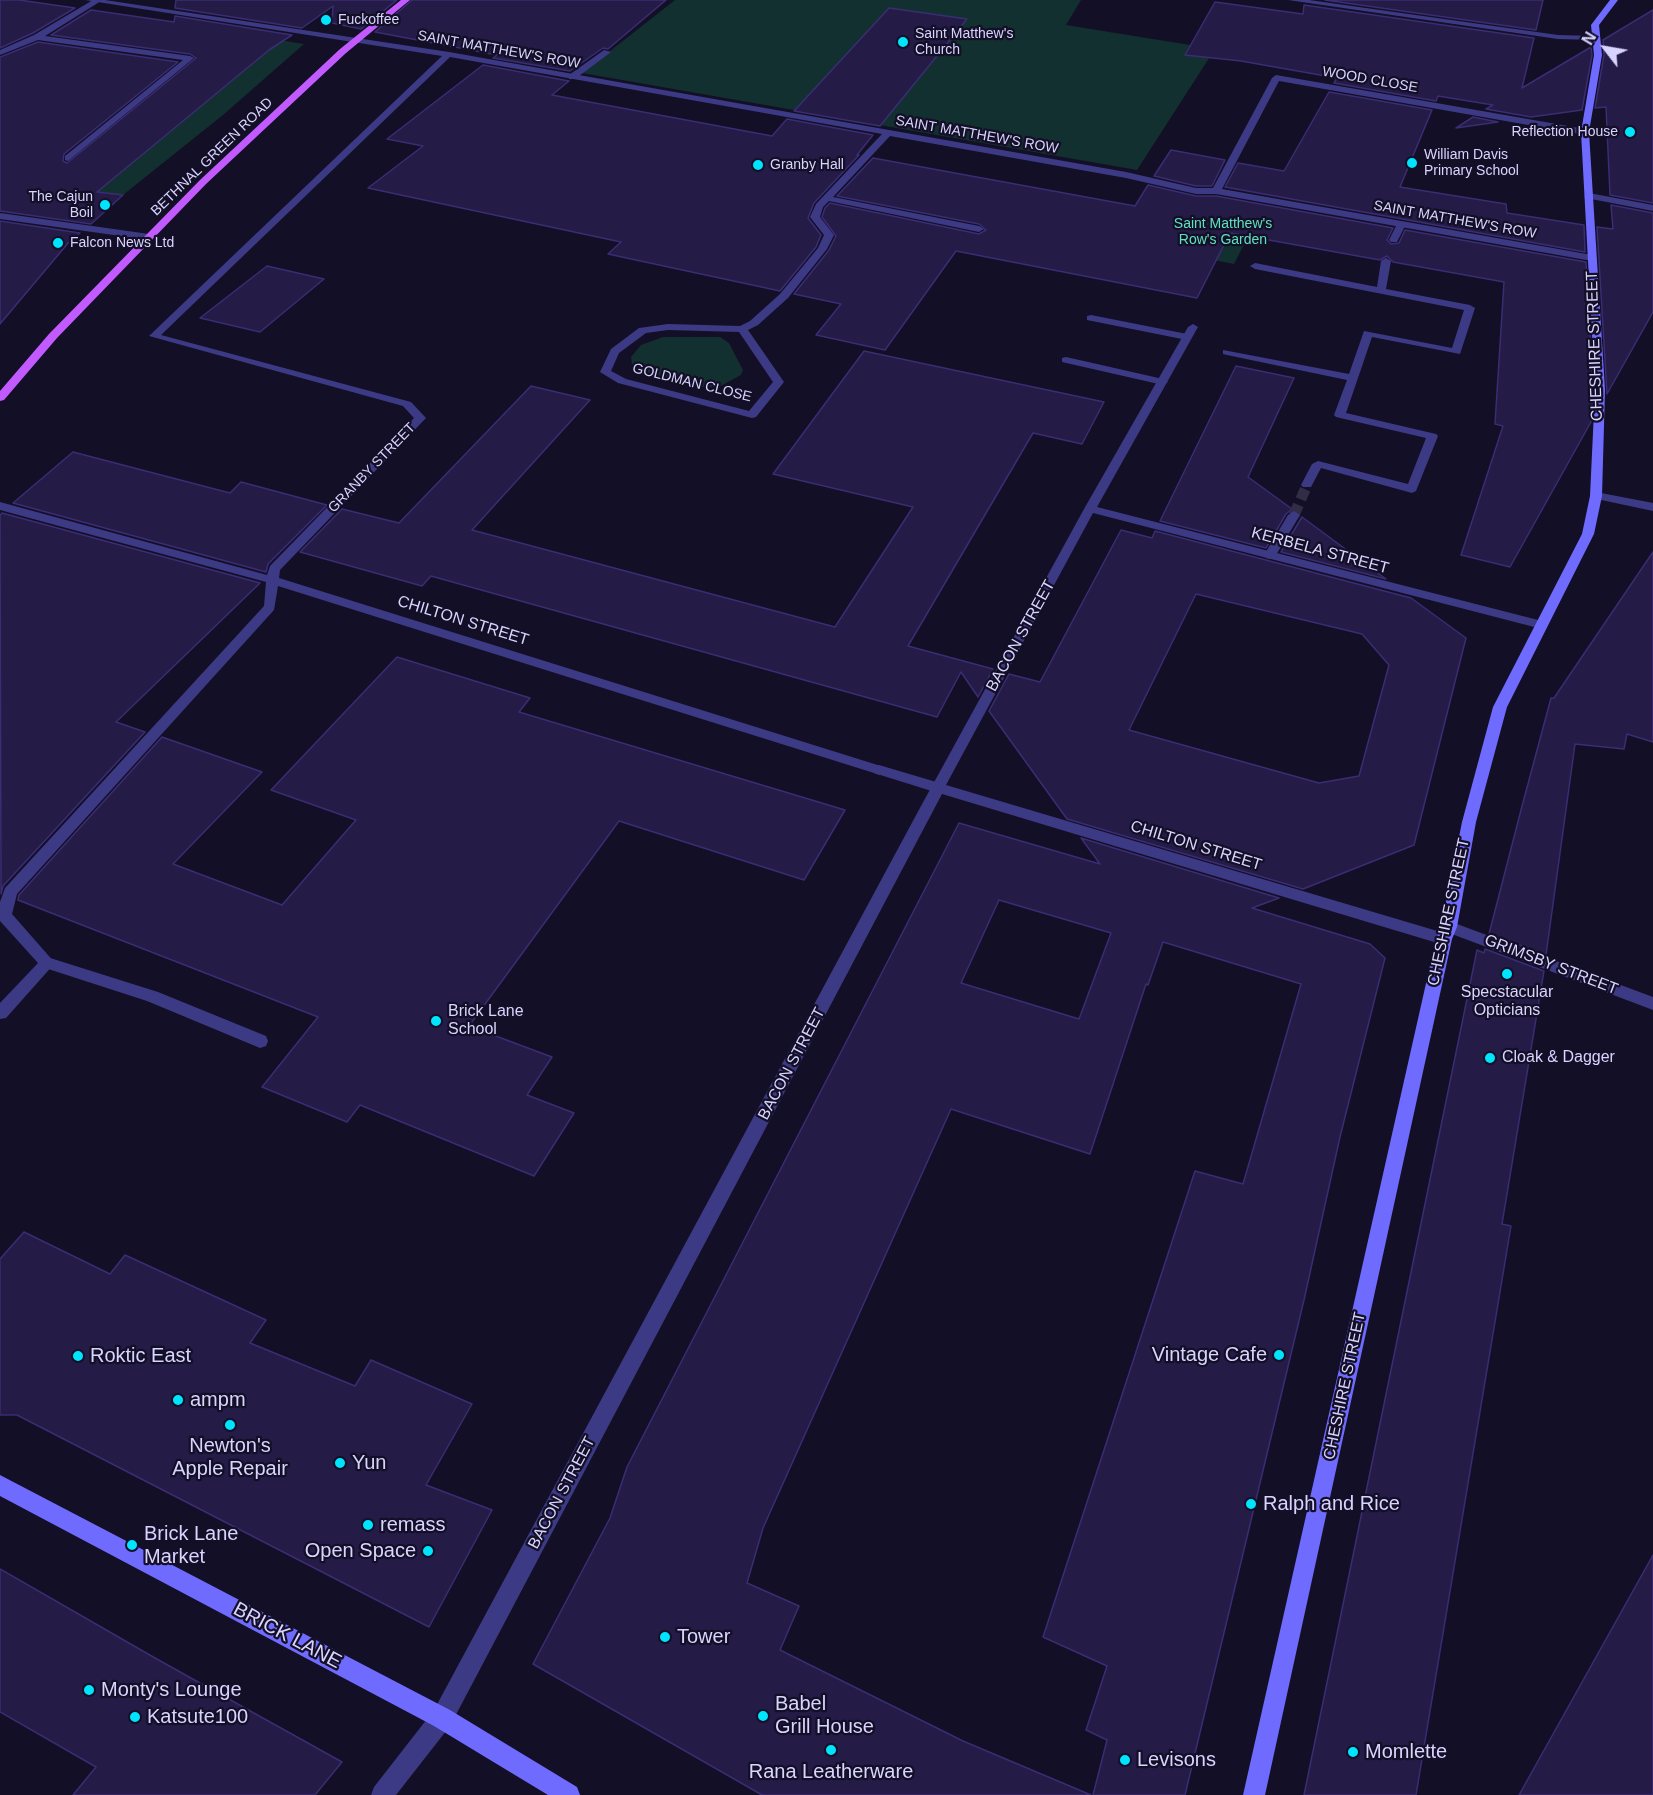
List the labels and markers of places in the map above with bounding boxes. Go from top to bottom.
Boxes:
place label: Fuckoffee [338,12,399,28]
marker: Fuckoffee [319,13,333,27]
place label: Saint Matthew's Church [915,26,1013,58]
marker: Saint Matthew's Church [896,35,910,49]
place label: Reflection House [1511,124,1618,140]
marker: Reflection House [1623,125,1637,139]
place label: William Davis Primary School [1424,147,1519,180]
marker: William Davis Primary School [1405,156,1419,170]
place label: Granby Hall [770,157,844,173]
marker: Granby Hall [751,158,765,172]
place label: The Cajun Boil [28,189,93,222]
marker: The Cajun Boil [98,198,112,212]
place label: Falcon News Ltd [70,235,174,251]
marker: Falcon News Ltd [51,236,65,250]
marker: Specstacular Opticians [1500,967,1514,981]
place label: Specstacular Opticians [1461,983,1553,1021]
place label: Brick Lane School [448,1002,524,1040]
marker: Brick Lane School [429,1014,443,1028]
place label: Cloak & Dagger [1502,1048,1615,1068]
marker: Cloak & Dagger [1483,1051,1497,1065]
place label: Vintage Cafe [1152,1343,1267,1367]
place label: Roktic East [90,1344,191,1368]
marker: Vintage Cafe [1272,1348,1286,1362]
marker: Roktic East [71,1349,85,1363]
place label: ampm [190,1388,246,1412]
marker: ampm [171,1393,185,1407]
marker: Newton's Apple Repair [223,1418,237,1432]
place label: Newton's Apple Repair [172,1434,288,1481]
place label: Yun [352,1451,386,1475]
marker: Yun [333,1456,347,1470]
place label: Ralph and Rice [1263,1492,1400,1516]
marker: Ralph and Rice [1244,1497,1258,1511]
place label: remass [380,1513,446,1537]
marker: remass [361,1518,375,1532]
place label: Brick Lane Market [144,1522,238,1569]
marker: Brick Lane Market [125,1538,139,1552]
place label: Open Space [305,1539,416,1563]
marker: Open Space [421,1544,435,1558]
place label: Tower [677,1625,730,1649]
marker: Tower [658,1630,672,1644]
place label: Monty's Lounge [101,1678,242,1702]
marker: Monty's Lounge [82,1683,96,1697]
place label: Babel Grill House [775,1692,874,1739]
place label: Katsute100 [147,1705,248,1729]
marker: Babel Grill House [756,1709,770,1723]
marker: Katsute100 [128,1710,142,1724]
place label: Momlette [1365,1740,1447,1764]
marker: Rana Leatherware [824,1743,838,1757]
marker: Momlette [1346,1745,1360,1759]
place label: Levisons [1137,1748,1216,1772]
marker: Levisons [1118,1753,1132,1767]
place label: Rana Leatherware [749,1760,913,1784]

